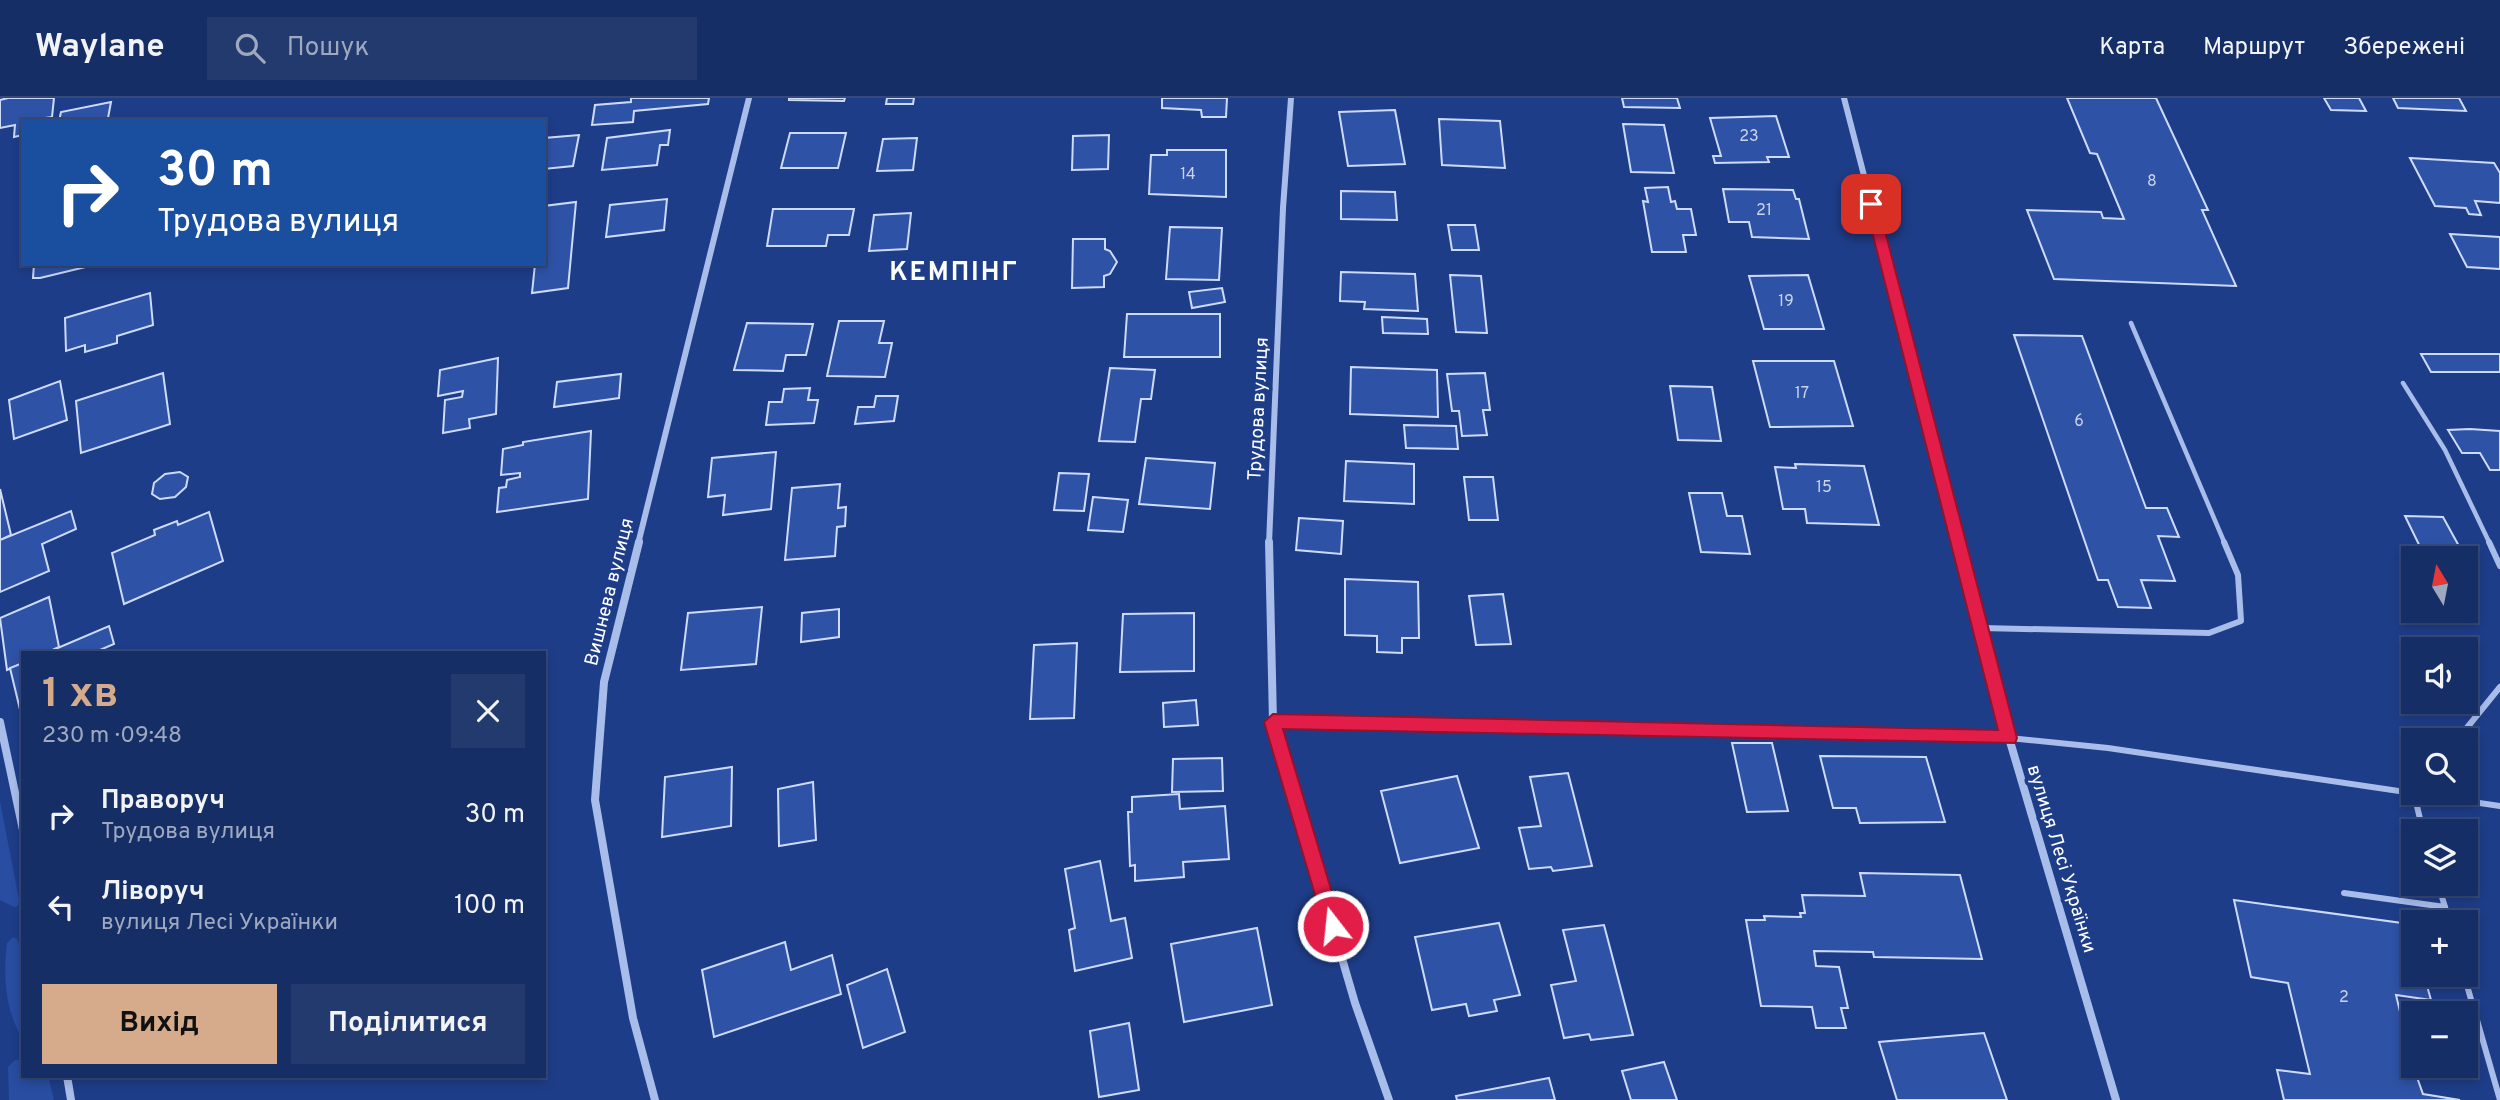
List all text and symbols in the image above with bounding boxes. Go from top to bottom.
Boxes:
search box [207,17,697,80]
text: Waylane [35,27,165,69]
icon: search [231,29,269,67]
text: Пошук [287,32,369,65]
text: Карта [2099,33,2165,63]
text: Маршрут [2203,33,2305,63]
text: Збережені [2343,33,2465,63]
house number: 23 [1739,127,1759,147]
text: 30 m [157,142,273,204]
icon: right [42,147,133,238]
house number: 14 [1180,165,1196,185]
house number: 8 [2147,172,2157,192]
pin [1841,174,1901,234]
icon: arrive [1852,185,1890,223]
house number: 21 [1756,201,1772,221]
text: Трудова вулиця [157,203,399,243]
district label: КЕМПІНГ [889,257,1019,290]
house number: 19 [1778,292,1794,312]
street label: Трудова вулиця [1243,337,1275,481]
house number: 17 [1795,384,1809,404]
house number: 6 [2074,412,2084,432]
house number: 15 [1816,478,1832,498]
street label: Вишнева вулиця [580,516,640,668]
north arrow [2401,546,2478,623]
map controls [2401,546,2478,1078]
button: sound [2401,637,2478,714]
text: 1 хв [42,669,119,722]
button: close [451,674,525,748]
text: 230 m · 09:48 [42,722,182,751]
button: search [2401,728,2478,805]
street label: вулиця Лесі Українки [2021,762,2101,956]
text: Праворуч [101,785,225,818]
icon: right [42,797,80,835]
text: 30 m [465,799,525,832]
text: Трудова вулиця [101,818,275,847]
button: layers [2401,819,2478,896]
text: Ліворуч [101,876,204,909]
icon: left [42,888,80,926]
position arrow [1296,889,1370,963]
text: 100 m [454,890,525,923]
text: вулиця Лесі Українки [101,909,338,938]
button: + [2401,910,2478,987]
button: Вихід [42,984,277,1064]
button: Поділитися [291,984,525,1064]
house number: 2 [2339,988,2349,1008]
button: − [2401,1001,2478,1078]

